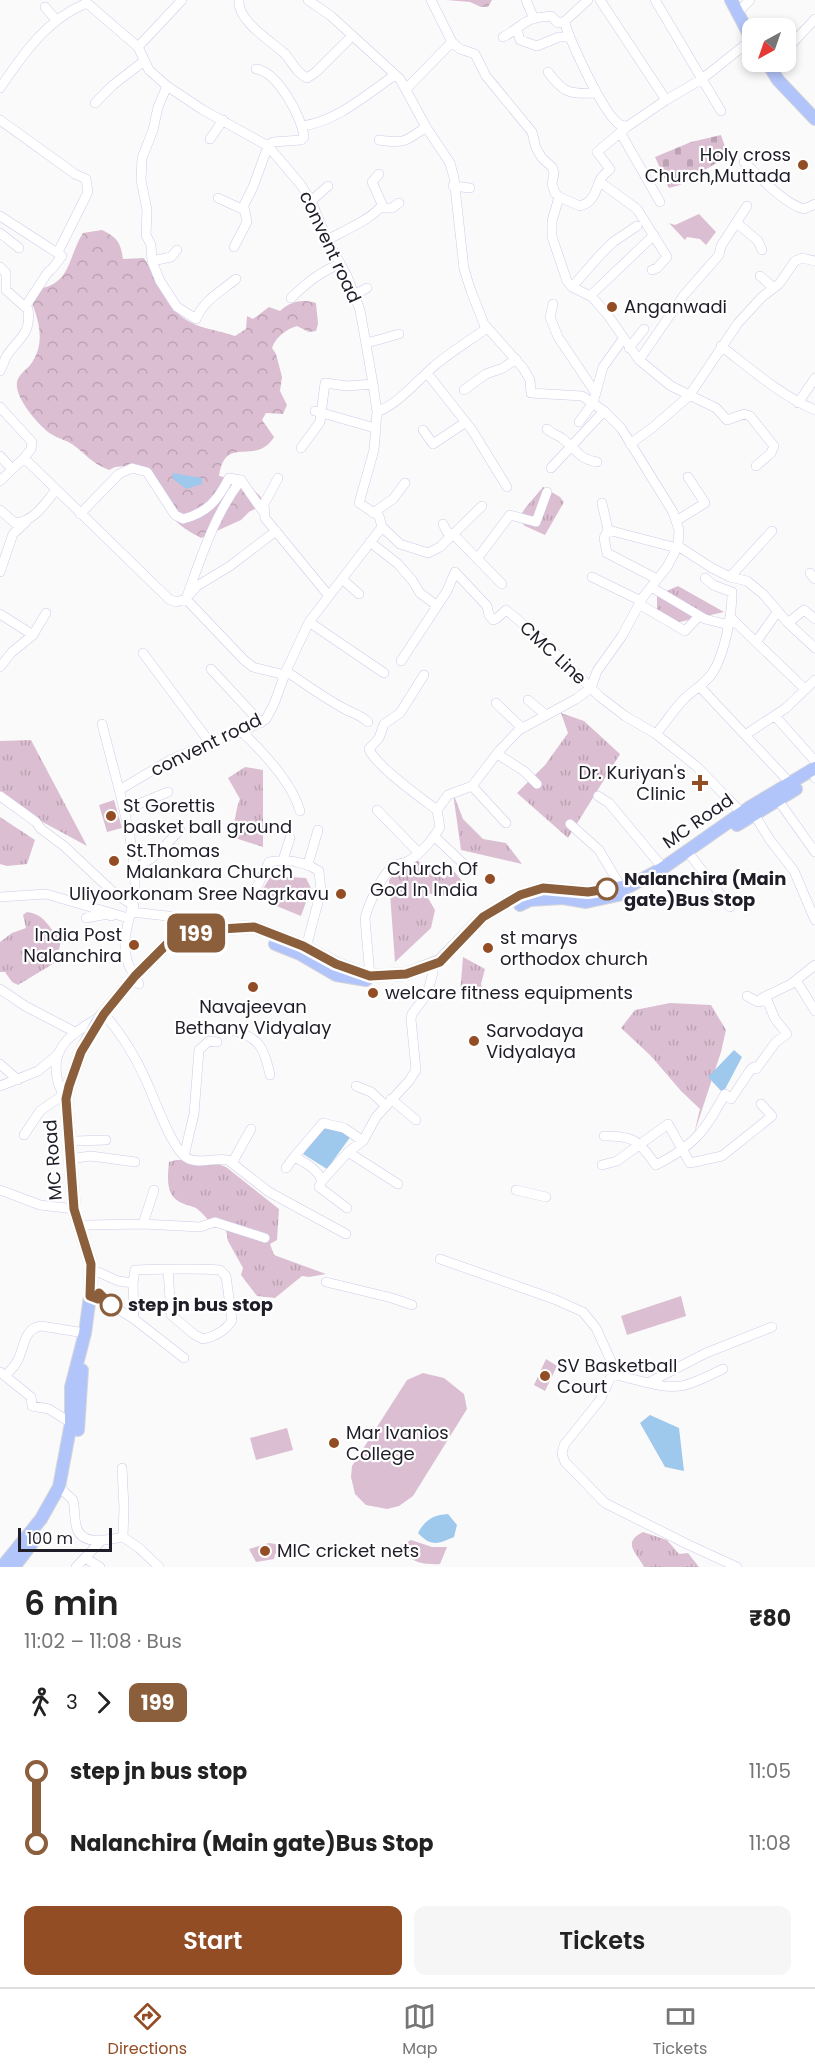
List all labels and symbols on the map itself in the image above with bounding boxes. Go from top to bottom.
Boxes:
north arrow [742,18,796,72]
place label: Holy cross Church,Muttada [645,142,791,188]
marker: Holy cross Church,Muttada [796,158,810,172]
street label: convent road [294,187,367,307]
place label: Anganwadi [624,294,727,319]
marker: Anganwadi [605,300,619,314]
street label: CMC Line [514,615,592,690]
street label: convent road [146,707,265,782]
place label: Dr. Kuriyan's Clinic [578,760,686,806]
marker: Dr. Kuriyan's Clinic [691,774,709,792]
street label: MC Road [657,787,738,854]
place label: St Gorettis basket ball ground [123,793,292,839]
marker: St Gorettis basket ball ground [104,809,118,823]
place label: St.Thomas Malankara Church [126,838,293,884]
marker: St.Thomas Malankara Church [107,854,121,868]
place label: Church Of God In India [370,856,478,902]
place label: Nalanchira (Main gate)Bus Stop [624,866,786,912]
marker: Church Of God In India [483,872,497,886]
marker: Nalanchira (Main gate)Bus Stop [596,878,618,900]
place label: Uliyoorkonam Sree Nagrkavu [69,881,329,906]
marker: Uliyoorkonam Sree Nagrkavu [334,887,348,901]
line badge: 199 [162,914,230,952]
place label: India Post Nalanchira [23,922,122,968]
place label: st marys orthodox church [500,925,648,971]
marker: India Post Nalanchira [127,938,141,952]
marker: st marys orthodox church [481,941,495,955]
marker: Navajeevan Bethany Vidyalay [246,980,260,994]
place label: welcare fitness equipments [385,980,633,1005]
marker: welcare fitness equipments [366,986,380,1000]
place label: Navajeevan Bethany Vidyalay [175,994,331,1040]
place label: Sarvodaya Vidyalaya [486,1018,584,1064]
marker: Sarvodaya Vidyalaya [467,1034,481,1048]
street label: MC Road [37,1119,68,1201]
place label: step jn bus stop [128,1292,273,1317]
marker: step jn bus stop [100,1294,122,1316]
place label: SV Basketball Court [557,1353,677,1399]
marker: SV Basketball Court [538,1369,552,1383]
place label: Mar Ivanios College [346,1420,449,1466]
marker: Mar Ivanios College [327,1436,341,1450]
scale bar [18,1525,112,1552]
place label: MIC cricket nets [277,1538,419,1563]
marker: MIC cricket nets [258,1544,272,1558]

